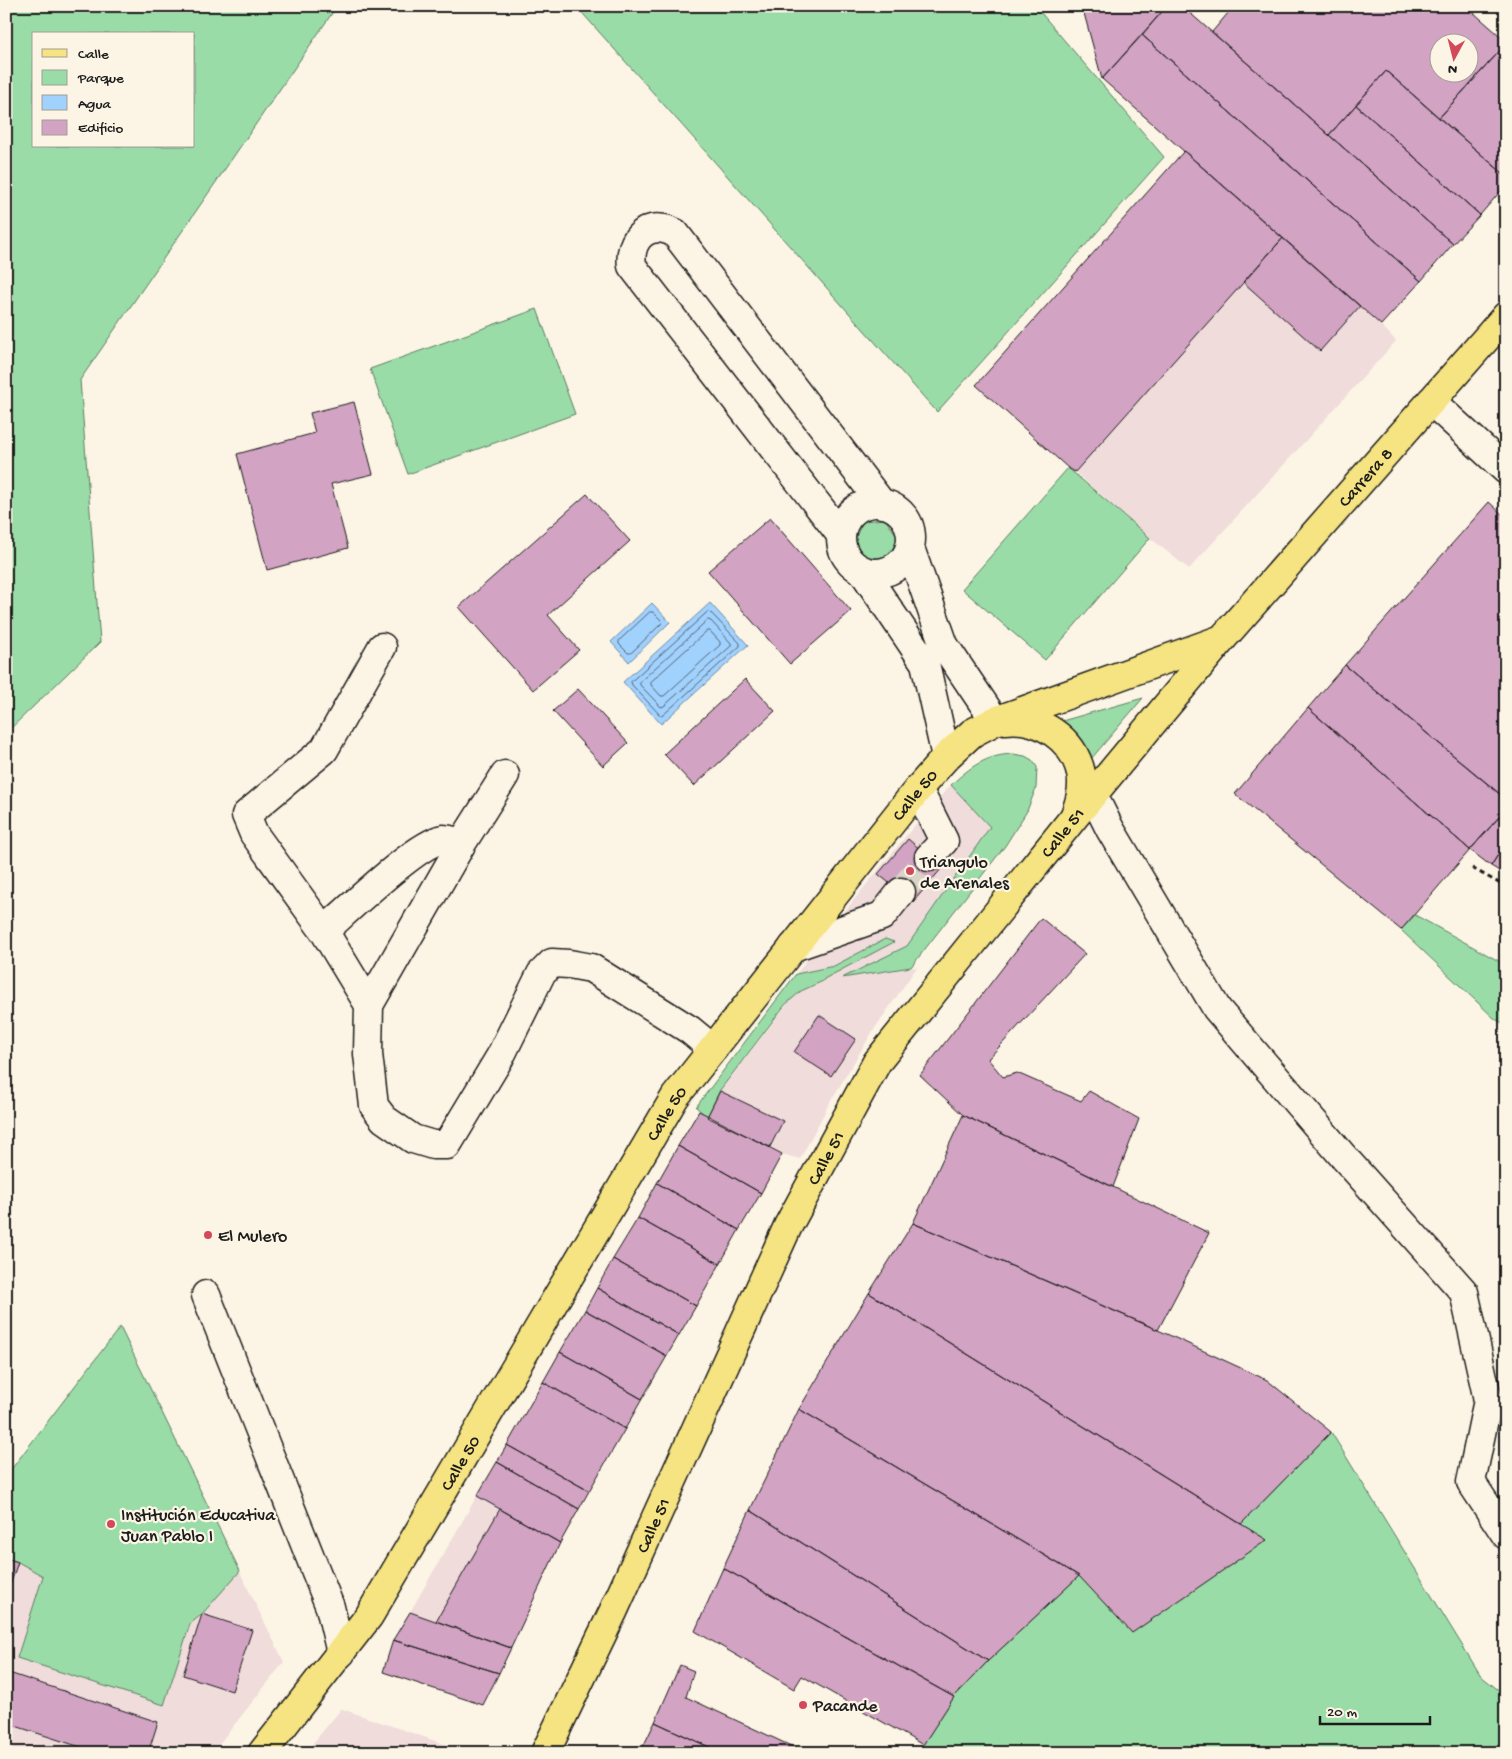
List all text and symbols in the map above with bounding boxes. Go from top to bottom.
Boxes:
legend [32,32,195,148]
north arrow [1430,32,1480,82]
text: Calle [78,46,109,64]
text: N [1447,59,1458,77]
text: Parque [77,70,124,88]
text: Agua [78,96,111,114]
text: Edificio [78,120,124,138]
street label: Carrera 8 [1335,444,1399,512]
street label: Calle 50 [889,766,943,826]
street label: Calle 51 [1038,805,1090,863]
place label: Triangulo de Arenales [919,853,1010,895]
marker: Triangulo de Arenales [904,865,916,877]
street label: Calle 50 [643,1082,693,1146]
street label: Calle 51 [804,1128,850,1189]
place label: El Mulero [218,1227,287,1248]
marker: El Mulero [202,1229,214,1241]
street label: Calle 50 [437,1432,486,1495]
street label: Calle 51 [633,1495,676,1557]
place label: Institución Educativa Juan Pablo I [121,1506,276,1548]
marker: Institución Educativa Juan Pablo I [105,1518,117,1530]
scale bar [1320,1694,1430,1726]
place label: Pacande [812,1697,878,1718]
marker: Pacande [797,1699,809,1711]
text: 20 m [1327,1704,1357,1722]

